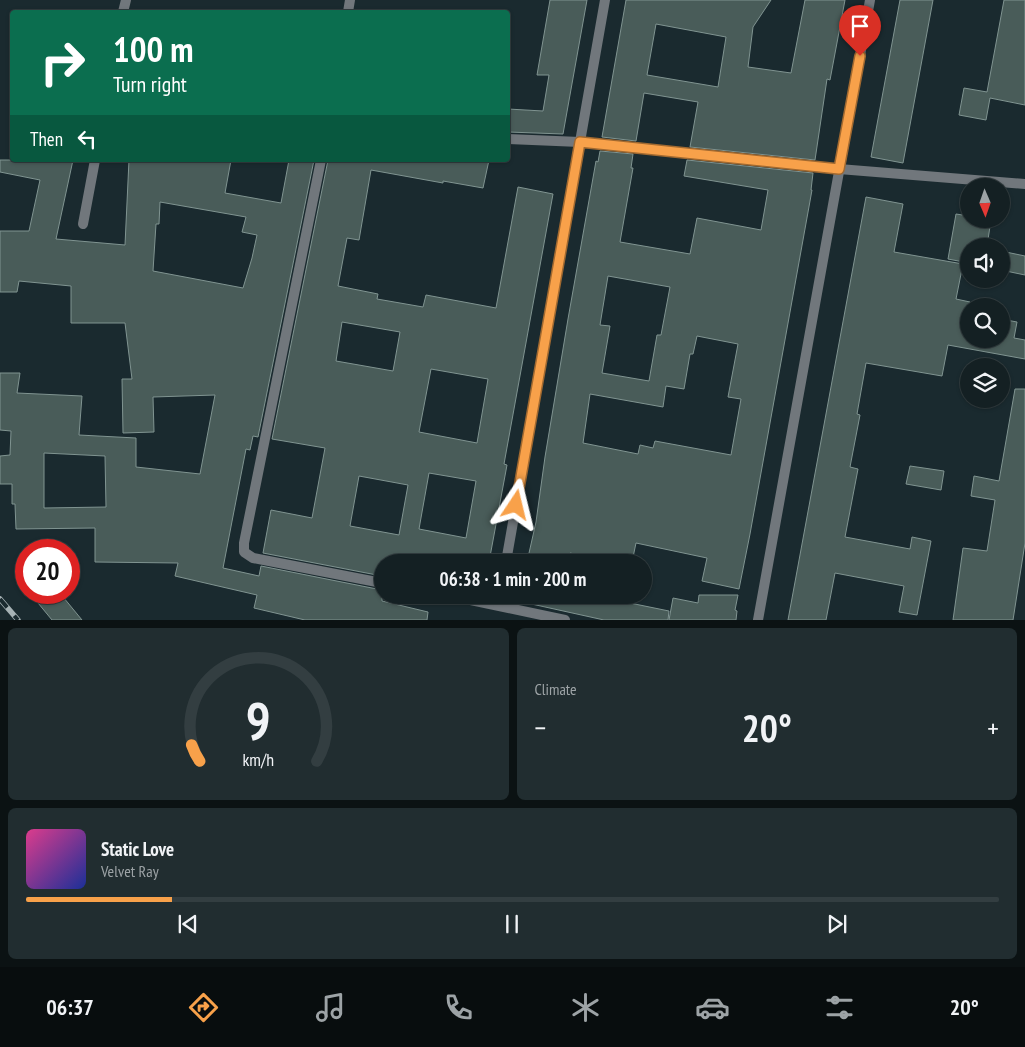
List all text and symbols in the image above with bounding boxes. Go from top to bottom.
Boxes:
pin [839,5,881,56]
icon: arrive [846,12,874,40]
text: 100 m [113,26,194,72]
icon: right [30,30,95,95]
text: Turn right [113,70,187,98]
icon: left [73,125,101,153]
text: Then [30,127,63,151]
north arrow [960,178,1010,228]
map controls [960,178,1010,408]
button: sound [960,238,1010,288]
button: search [960,298,1010,348]
button: layers [960,358,1010,408]
position arrow [489,478,541,530]
speed limit sign: 20 [15,539,80,604]
text: 06:38 · 1 min · 200 m [440,567,586,591]
text: Climate [535,679,577,699]
text: 9 [246,687,271,754]
text: 20° [742,703,792,752]
text: − [535,709,546,746]
text: + [987,709,999,746]
text: km/h [242,748,274,771]
text: Static Love [101,837,174,861]
text: Velvet Ray [101,861,159,881]
icon: previous [174,910,202,938]
icon: pause [498,910,526,938]
icon: next [823,910,851,938]
icon: directions [186,990,221,1025]
icon: music [313,990,348,1025]
icon: phone [441,990,476,1025]
icon: climate [568,990,603,1025]
icon: car [695,990,730,1025]
icon: filters [822,990,857,1025]
text: 06:37 [46,993,94,1021]
text: 20° [950,993,979,1021]

